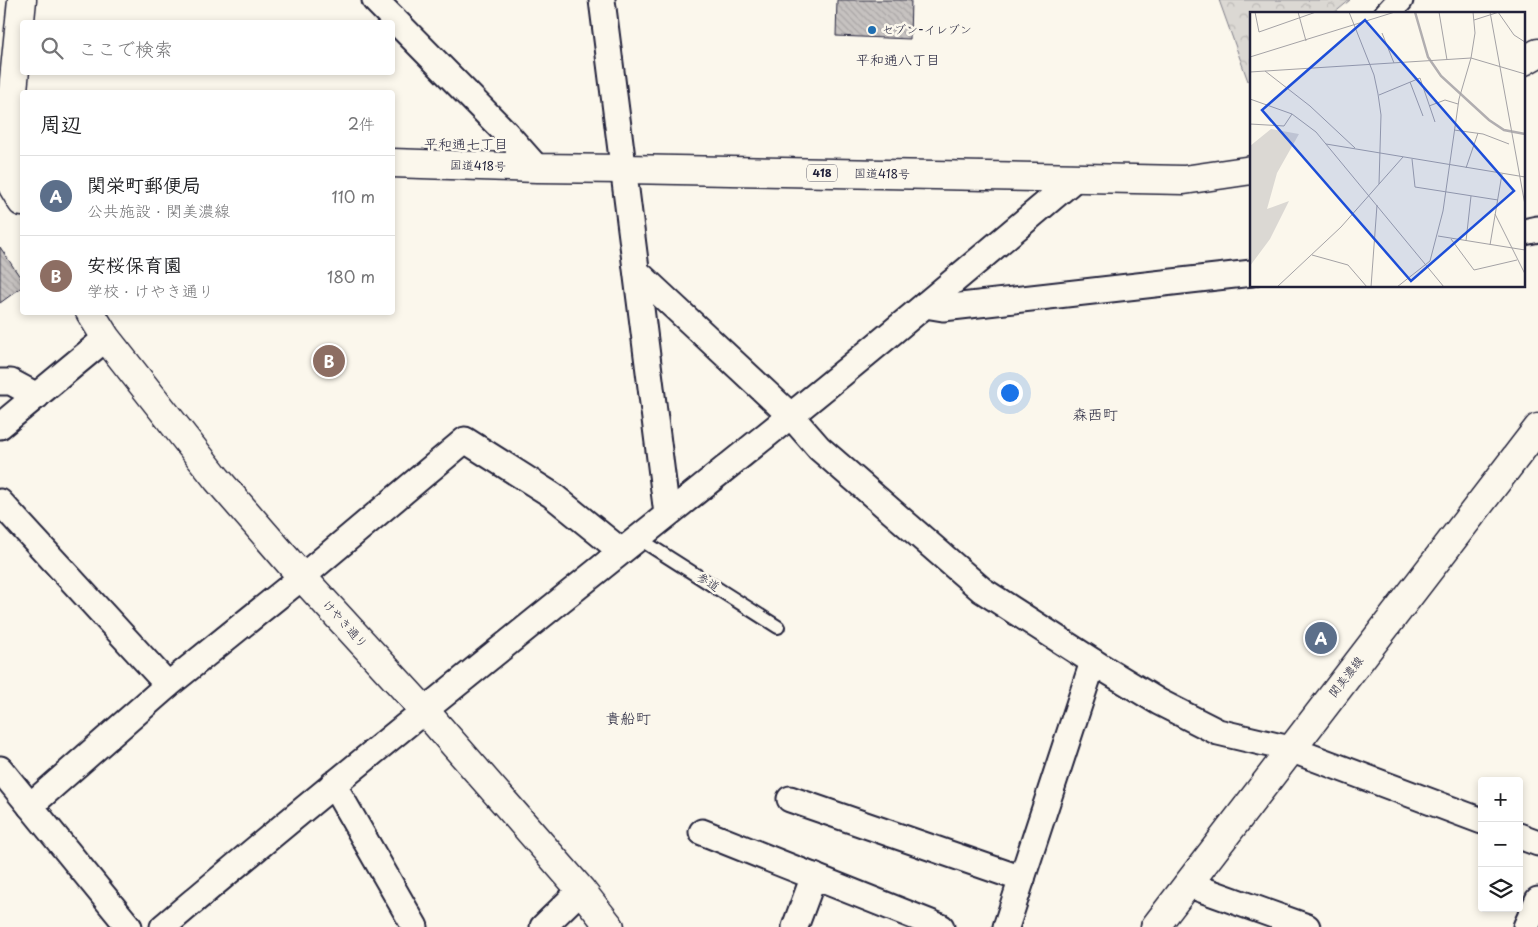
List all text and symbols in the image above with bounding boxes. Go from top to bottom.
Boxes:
inset map [1250,12,1526,288]
search box [20,20,395,75]
place label: セブン-イレブン [882,20,972,38]
marker: セブン-イレブン [866,24,878,36]
icon: search [38,34,66,62]
text: ここで検索 [78,34,173,62]
district label: 平和通八丁目 [856,49,940,70]
text: 周辺 [40,107,82,139]
text: 2件 [348,111,375,135]
district label: 平和通七丁目 [424,133,508,154]
street label: 国道418号 [450,155,506,175]
road number: 418 [807,164,837,182]
street label: 国道418号 [854,164,910,182]
text: 関栄町郵便局 [87,170,201,198]
text: A [50,184,62,208]
text: 110 m [332,184,375,208]
text: 公共施設 · 関美濃線 [87,198,230,222]
text: 安桜保育園 [87,250,182,278]
text: B [51,264,61,288]
text: 180 m [327,264,375,288]
text: 学校 · けやき通り [87,278,214,302]
pin: B [313,342,345,380]
your location [997,380,1023,406]
district label: 森西町 [1072,402,1118,425]
street label: 参道 [694,567,723,595]
street label: けやき通り [319,595,373,652]
pin: A [1305,619,1337,657]
street label: 関美濃線 [1323,652,1367,701]
district label: 貴船町 [605,706,651,729]
map controls [1478,777,1523,912]
button: + [1478,777,1523,822]
button: − [1478,822,1523,867]
button: layers [1478,867,1523,912]

